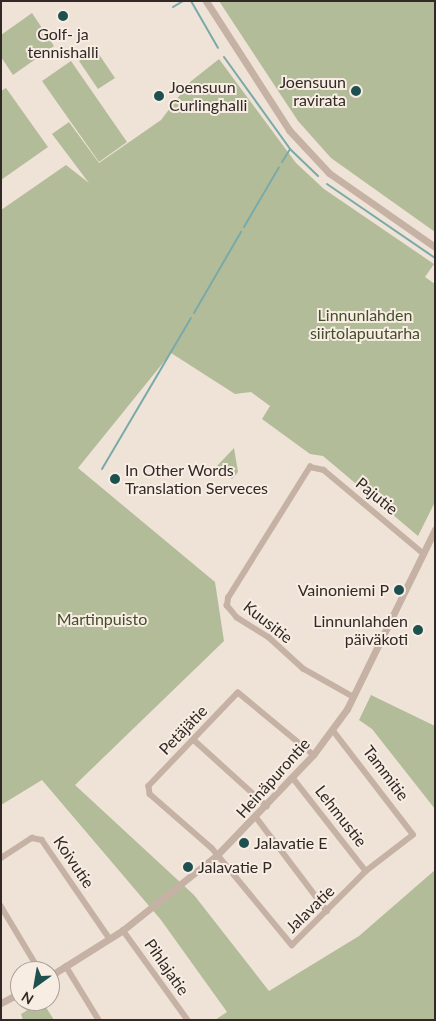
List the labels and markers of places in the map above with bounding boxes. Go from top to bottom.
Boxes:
marker: Golf- ja tennishalli [57,10,69,22]
place label: Golf- ja tennishalli [27,24,99,62]
place label: Joensuun ravirata [279,72,346,110]
place label: Joensuun Curlinghalli [169,77,247,115]
marker: Joensuun ravirata [350,85,362,97]
marker: Joensuun Curlinghalli [153,90,165,102]
place label: In Other Words Translation Serveces [125,460,268,498]
marker: In Other Words Translation Serveces [109,473,121,485]
place label: Vainoniemi P [298,580,389,600]
marker: Vainoniemi P [393,584,405,596]
place label: Linnunlahden päiväkoti [313,611,408,649]
marker: Linnunlahden päiväkoti [412,624,424,636]
place label: Jalavatie E [254,833,328,853]
marker: Jalavatie E [238,837,250,849]
place label: Jalavatie P [198,857,272,877]
marker: Jalavatie P [182,861,194,873]

